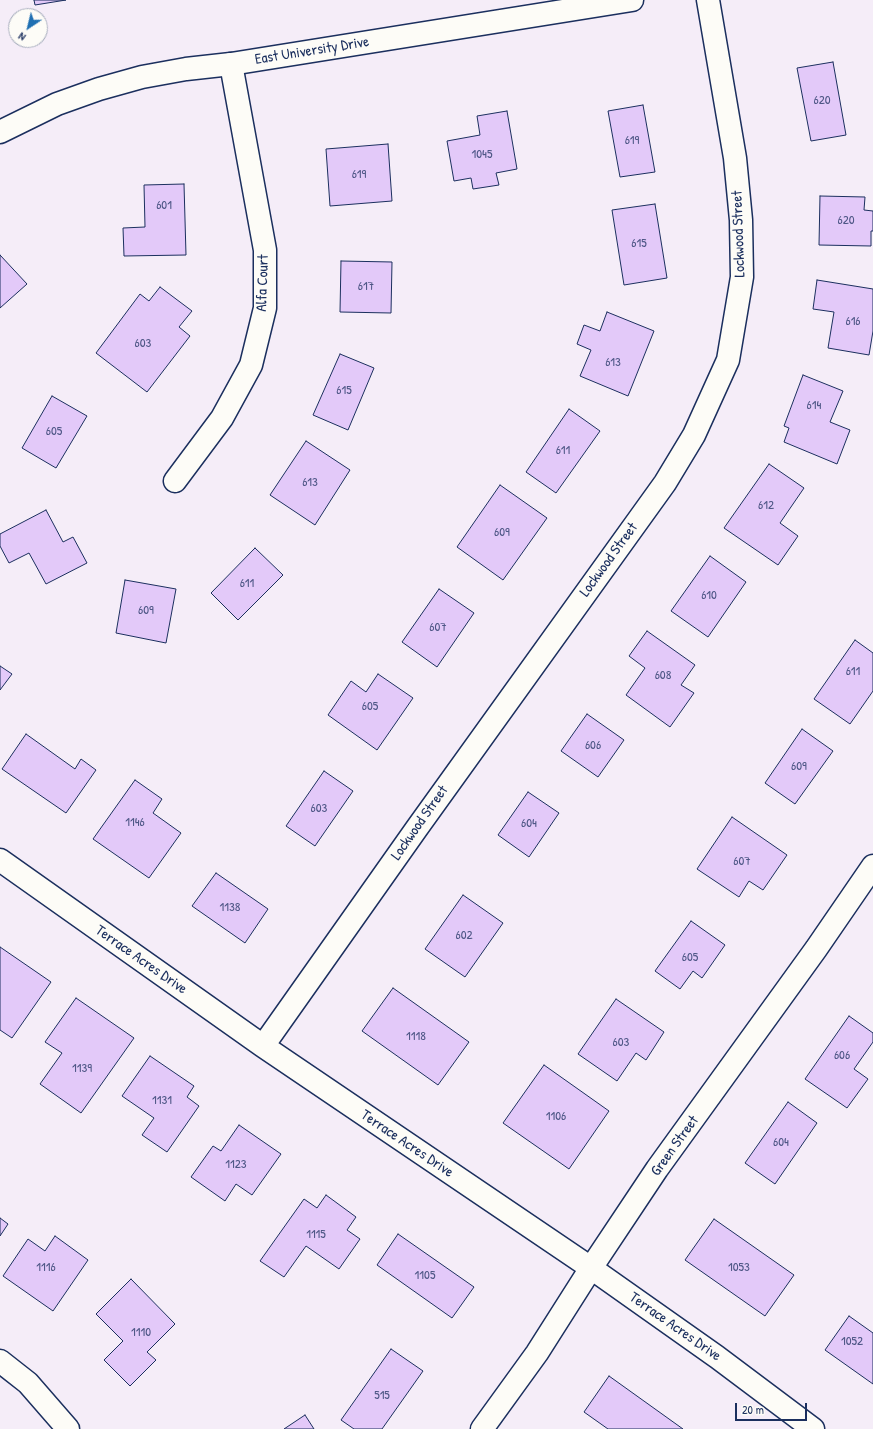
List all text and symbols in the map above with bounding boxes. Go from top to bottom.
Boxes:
north arrow [8,8,48,48]
text: N [15,30,28,44]
street label: East University Drive [254,33,370,69]
house number: 620 [813,93,831,109]
house number: 619 [625,133,639,149]
house number: 1045 [472,147,492,163]
house number: 619 [352,167,366,183]
street label: Lockwood Street [728,190,750,278]
house number: 601 [156,198,172,214]
house number: 620 [837,213,855,229]
house number: 615 [631,236,647,252]
street label: Alfa Court [253,254,273,312]
house number: 617 [358,279,374,295]
house number: 616 [845,314,861,330]
house number: 603 [135,336,151,352]
house number: 613 [605,355,621,371]
house number: 615 [336,383,352,399]
house number: 614 [807,398,821,414]
house number: 605 [46,424,62,440]
house number: 611 [556,443,570,459]
house number: 613 [302,475,318,491]
house number: 612 [758,498,774,514]
street label: Lockwood Street [576,520,642,600]
house number: 609 [494,525,510,541]
house number: 611 [240,576,254,592]
house number: 610 [701,588,717,604]
house number: 609 [138,603,154,619]
house number: 607 [429,620,447,636]
house number: 611 [846,664,860,680]
house number: 608 [655,668,671,684]
house number: 605 [362,699,378,715]
house number: 606 [585,738,601,754]
house number: 609 [791,759,807,775]
street label: Lockwood Street [388,782,452,864]
house number: 603 [311,801,327,817]
house number: 1146 [125,815,145,831]
house number: 604 [521,816,537,832]
house number: 607 [733,854,751,870]
house number: 1138 [220,900,240,916]
street label: Terrace Acres Drive [92,922,190,998]
house number: 602 [455,928,473,944]
house number: 605 [682,950,698,966]
house number: 1118 [406,1029,426,1045]
house number: 603 [613,1035,629,1051]
house number: 606 [834,1048,850,1064]
house number: 1139 [72,1061,92,1077]
house number: 1131 [152,1093,172,1109]
street label: Terrace Acres Drive [357,1106,457,1182]
house number: 1106 [546,1109,566,1125]
street label: Green Street [647,1112,703,1180]
house number: 604 [773,1135,789,1151]
house number: 1123 [225,1157,247,1173]
house number: 1115 [306,1227,326,1243]
house number: 1116 [36,1260,56,1276]
house number: 1053 [728,1260,750,1276]
house number: 1105 [415,1268,435,1284]
street label: Terrace Acres Drive [626,1289,724,1365]
house number: 1110 [131,1325,151,1341]
house number: 1052 [841,1334,863,1350]
house number: 515 [374,1388,390,1404]
scale bar [737,1395,809,1421]
text: 20 m [742,1401,764,1418]

